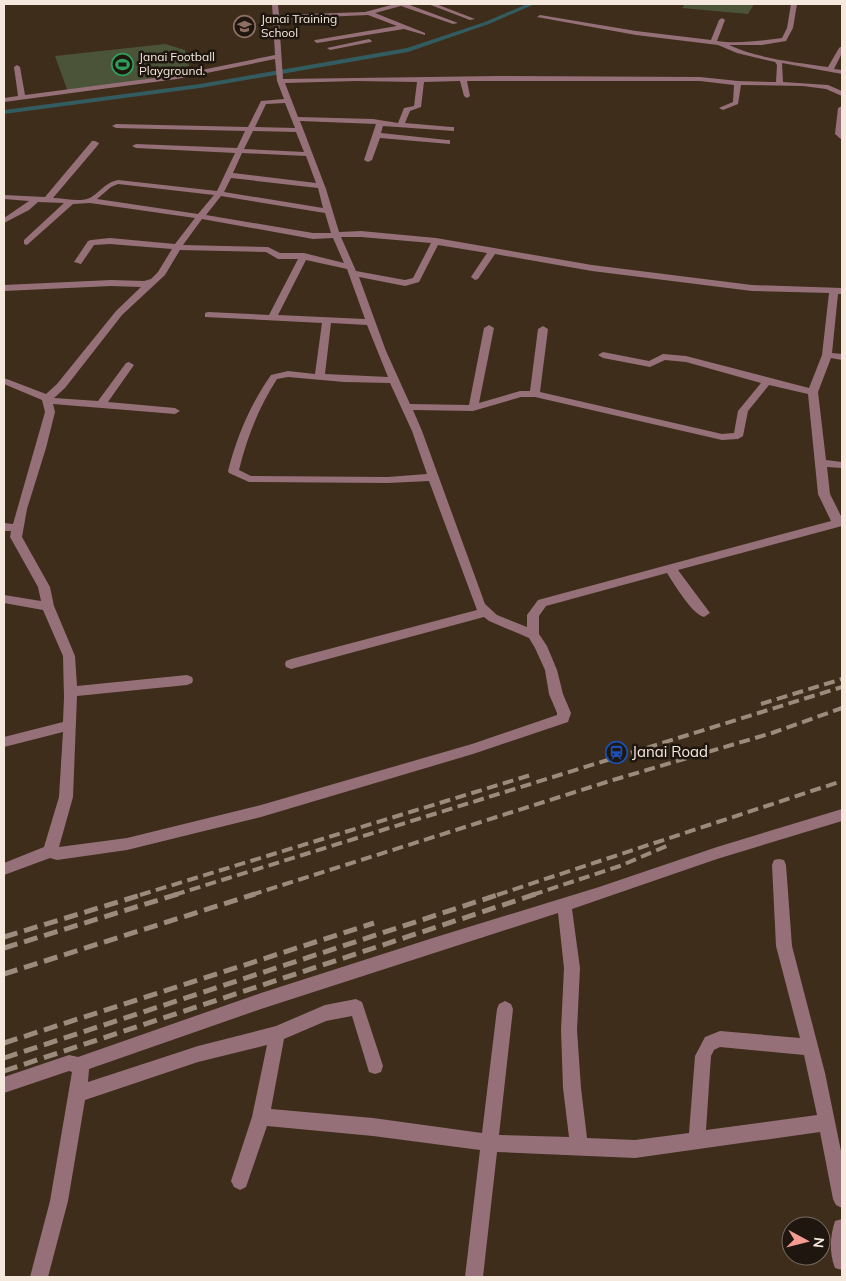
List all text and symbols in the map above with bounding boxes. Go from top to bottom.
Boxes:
place label: Janai Training School [261,11,337,40]
school or university icon: Janai Training School [233,14,257,38]
place label: Janai Football Playground. [139,49,215,78]
sports icon: Janai Football Playground. [111,52,135,76]
station icon: Janai Road [604,740,628,764]
place label: Janai Road [632,742,708,761]
north arrow [781,1216,831,1266]
text: N [809,1236,828,1249]

